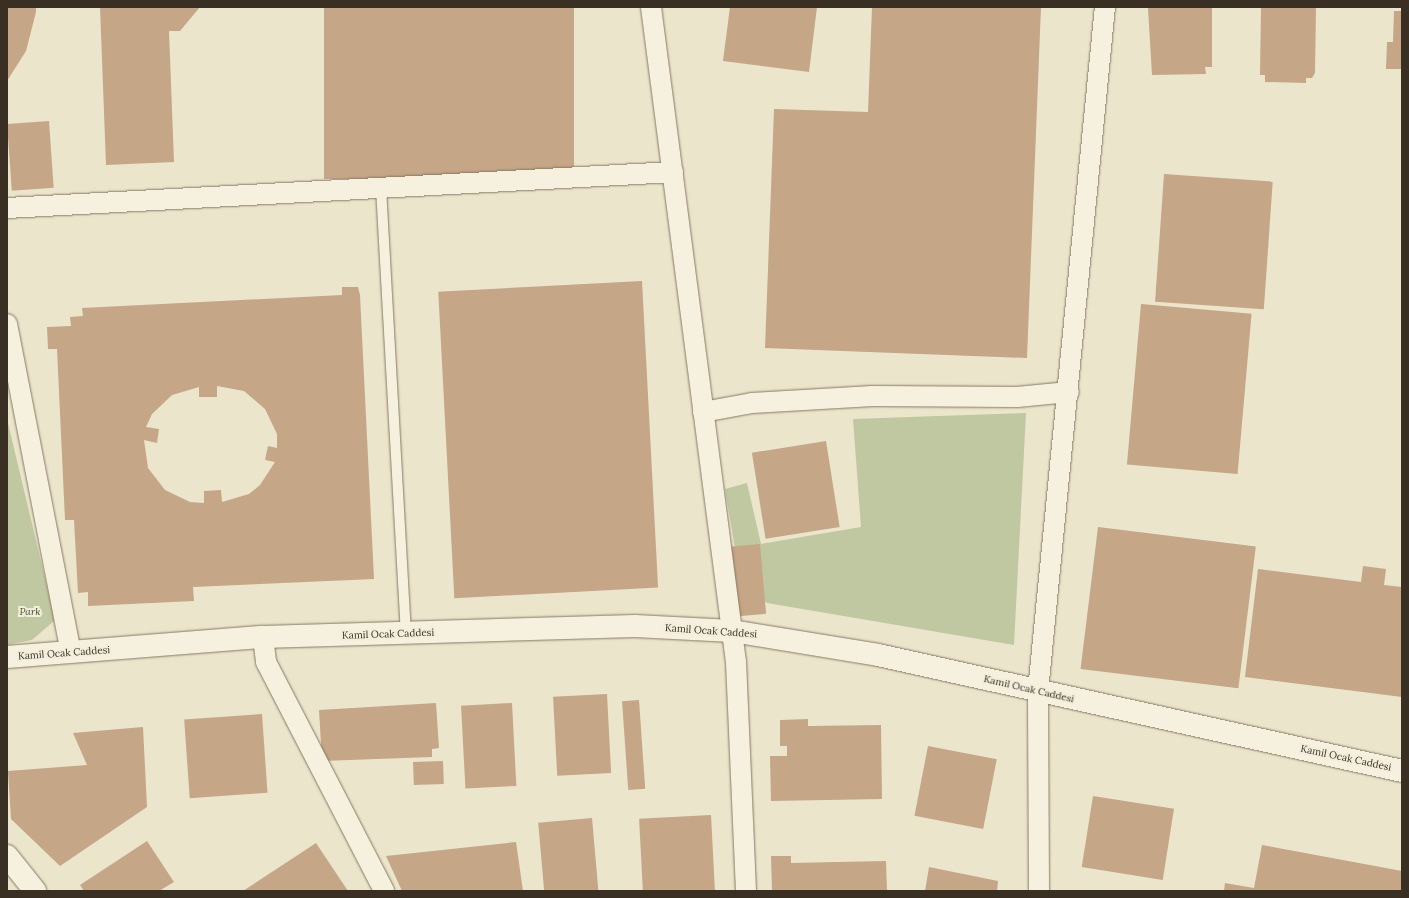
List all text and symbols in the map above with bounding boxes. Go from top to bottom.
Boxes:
park label: Park [20,606,40,618]
street label: Kamil Ocak Caddesi [664,622,758,640]
street label: Kamil Ocak Caddesi [342,626,434,642]
street label: Kamil Ocak Caddesi [17,644,111,662]
street label: Kamil Ocak Caddesi [983,673,1075,705]
street label: Kamil Ocak Caddesi [1300,743,1392,773]

